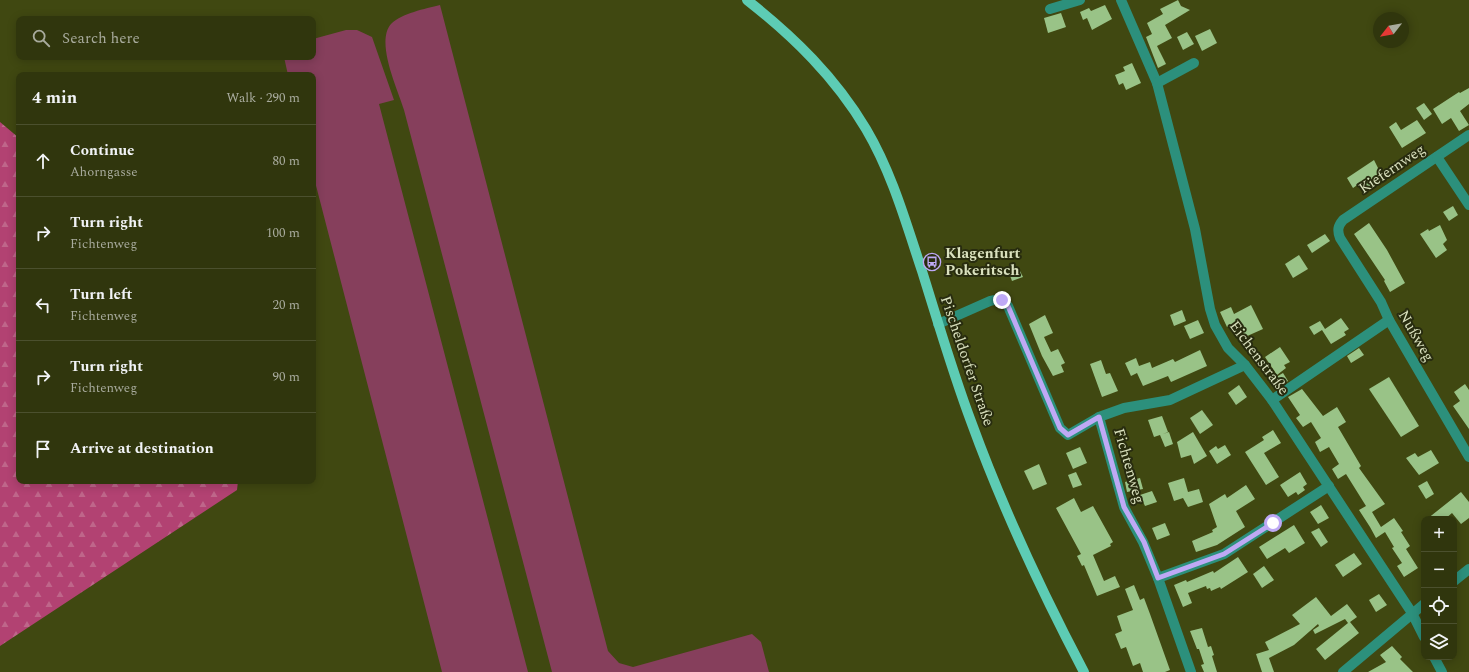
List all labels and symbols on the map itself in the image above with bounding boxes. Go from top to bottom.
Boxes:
north arrow [1373,12,1409,48]
street label: Kiefernweg [1354,138,1430,200]
place label: Klagenfurt Pokeritsch [945,242,1021,282]
bus stop icon: Klagenfurt Pokeritsch [922,252,942,272]
route end [993,291,1011,309]
street label: Pischeldorfer Straße [934,293,1000,429]
street label: Nußweg [1392,306,1440,366]
street label: Eichenstraße [1223,316,1295,400]
street label: Fichtenweg [1107,426,1151,506]
route start [1264,514,1282,532]

